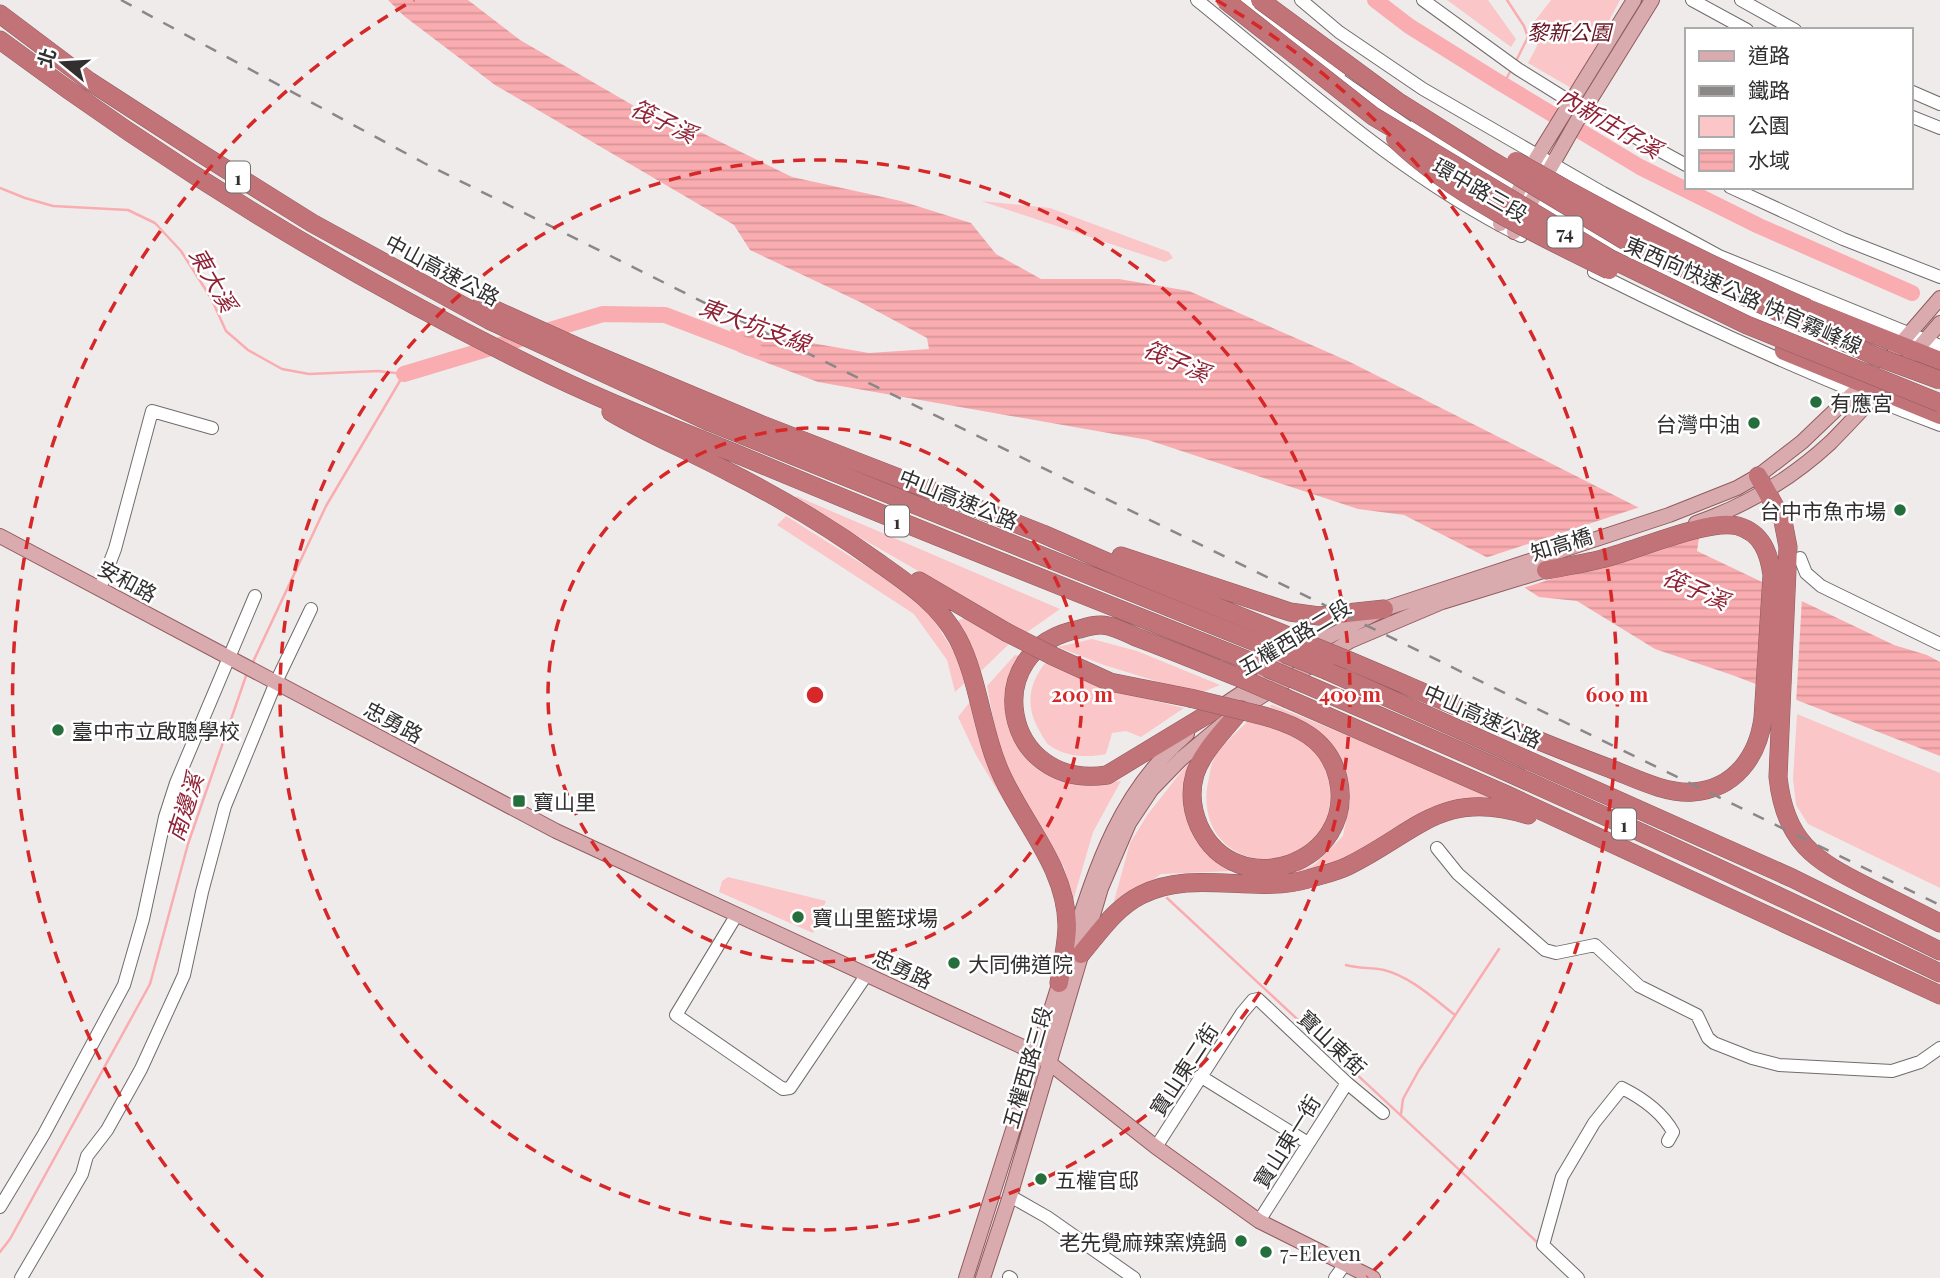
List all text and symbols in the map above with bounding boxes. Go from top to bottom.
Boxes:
park label: 黎新公園 [1527,17,1614,45]
north arrow [28,28,98,98]
legend [1685,28,1912,189]
text: 道路 [1748,40,1790,68]
text: 北 [31,44,61,70]
text: 鐵路 [1748,75,1790,103]
water label: 內新庄仔溪 [1552,80,1670,166]
water label: 筏子溪 [626,91,704,150]
text: 公園 [1748,110,1790,138]
text: 水域 [1748,145,1790,173]
street label: 環中路三段 [1429,151,1533,227]
road number: 1 [226,162,250,192]
road number: 74 [1548,216,1582,248]
street label: 中山高速公路 [381,227,505,311]
street label: 東西向快速公路 快官霧峰線 [1621,229,1867,359]
water label: 東大溪 [183,241,246,319]
water label: 東大坑支線 [696,290,817,359]
water label: 筏子溪 [1139,332,1218,389]
place label: 有應宮 [1830,388,1893,416]
marker: 有應宮 [1808,394,1824,410]
place label: 台灣中油 [1656,409,1740,437]
marker: 台灣中油 [1746,415,1762,431]
street label: 中山高速公路 [895,461,1023,535]
place label: 台中市魚市場 [1760,496,1886,524]
marker: 台中市魚市場 [1892,502,1908,518]
road number: 1 [885,506,909,536]
street label: 知高橋 [1527,520,1595,566]
street label: 安和路 [94,553,162,607]
water label: 筏子溪 [1658,560,1737,617]
street label: 五權西路二段 [1233,592,1355,680]
street label: 中山高速公路 [1420,677,1546,753]
text: 200 m [1051,679,1113,707]
text: 400 m [1319,679,1381,707]
text: 600 m [1586,679,1648,707]
centre of rings [803,683,827,707]
street label: 忠勇路 [360,694,428,748]
place label: 臺中市立啟聰學校 [72,716,240,744]
marker: 臺中市立啟聰學校 [50,722,66,738]
water label: 南邊溪 [159,767,210,845]
place label: 寶山里 [533,787,596,815]
marker: 寶山里 [511,793,527,809]
road number: 1 [1612,808,1636,839]
place label: 寶山里籃球場 [812,903,938,931]
marker: 寶山里籃球場 [790,909,806,925]
street label: 忠勇路 [869,942,937,994]
place label: 大同佛道院 [968,949,1073,977]
marker: 大同佛道院 [946,955,962,971]
street label: 五權西路三段 [995,1003,1057,1131]
street label: 寶山東街 [1293,1003,1373,1081]
street label: 寶山東二街 [1143,1017,1223,1121]
street label: 寶山東一街 [1246,1089,1326,1193]
place label: 五權官邸 [1055,1165,1139,1193]
marker: 五權官邸 [1033,1171,1049,1187]
place label: 老先覺麻辣窯燒鍋 [1059,1227,1227,1255]
marker: 老先覺麻辣窯燒鍋 [1233,1233,1249,1249]
place label: 7-Eleven [1280,1238,1362,1266]
marker: 7-Eleven [1258,1244,1274,1260]

